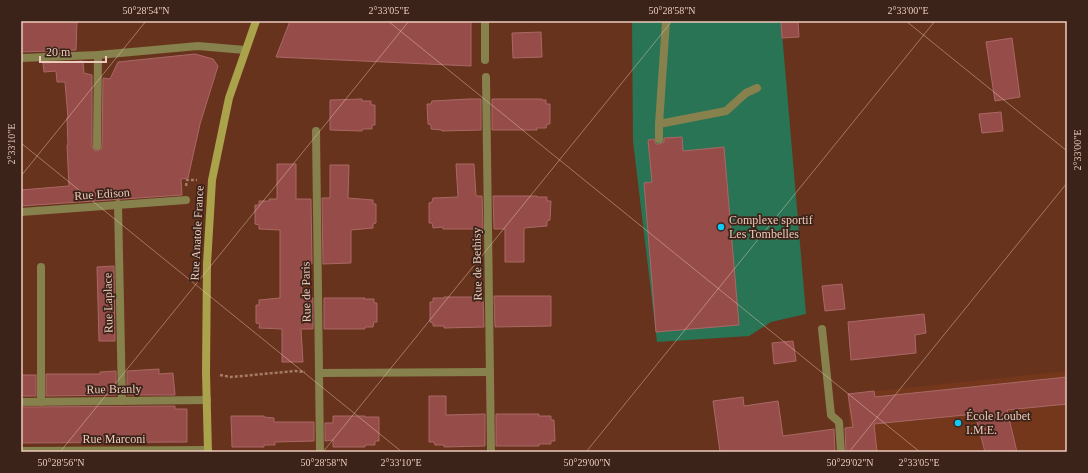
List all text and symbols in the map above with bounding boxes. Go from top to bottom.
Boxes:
text: 50°28'54"N [122,5,170,16]
text: 2°33'05"E [369,5,410,16]
text: 50°28'58"N [648,5,696,16]
text: 2°33'00"E [888,5,929,16]
scale bar [40,38,106,64]
text: 20 m [46,45,71,59]
text: 2°33'10"E [6,124,17,165]
text: 2°33'00"E [1072,130,1083,171]
street label: Rue Edison [74,185,130,203]
street label: Rue Anatole France [188,185,206,281]
place label: Complexe sportif Les Tombelles [729,213,813,241]
marker: Complexe sportif Les Tombelles [716,222,726,232]
street label: Rue de Bethisy [469,227,485,301]
street label: Rue de Paris [298,261,314,322]
street label: Rue Laplace [100,273,116,333]
street label: Rue Branly [86,382,142,396]
place label: École Loubet I.M.E. [966,409,1031,437]
marker: École Loubet I.M.E. [953,418,963,428]
street label: Rue Marconi [83,432,146,446]
text: 50°28'56"N [37,457,85,468]
text: 50°28'58"N [300,457,348,468]
text: 2°33'10"E [381,457,422,468]
text: 50°29'00"N [563,457,611,468]
text: 50°29'02"N [826,457,874,468]
text: 2°33'05"E [899,457,940,468]

